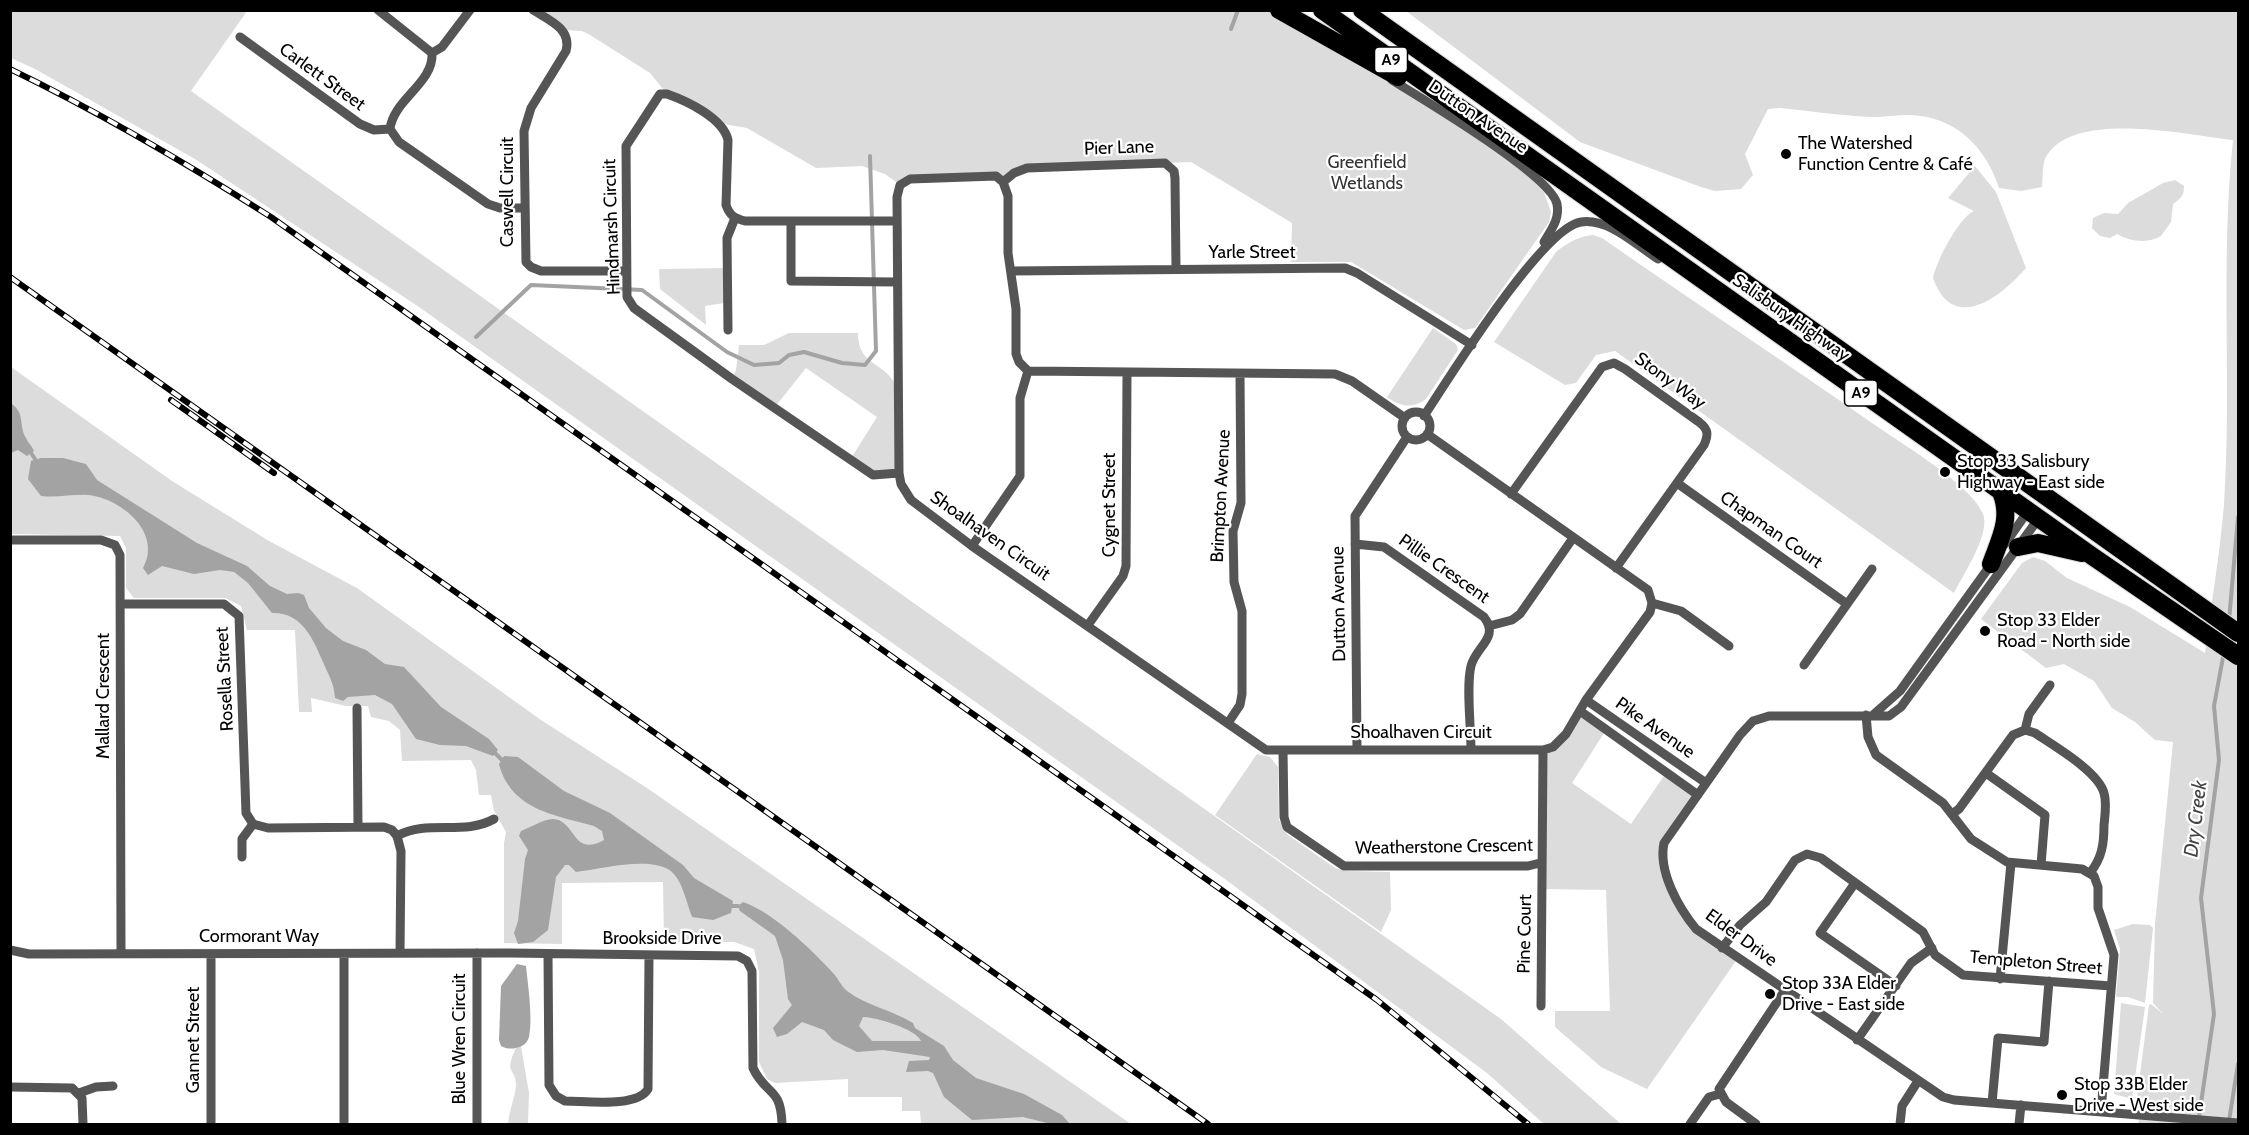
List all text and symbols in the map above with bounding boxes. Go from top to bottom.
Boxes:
street label: Carlett Street [275,39,369,115]
road number: A9 [1374,47,1408,73]
street label: Dutton Avenue [1424,76,1532,158]
place label: The Watershed Function Centre & Café [1798,133,1973,176]
street label: Pier Lane [1084,136,1154,160]
street label: Caswell Circuit [497,137,519,247]
marker: The Watershed Function Centre & Café [1779,147,1793,161]
park label: Greenfield Wetlands [1328,152,1406,195]
street label: Hindmarsh Circuit [599,159,625,295]
street label: Yarle Street [1208,242,1296,264]
street label: Salisbury Highway [1728,270,1854,366]
street label: Stony Way [1630,348,1710,414]
road number: A9 [1844,380,1878,406]
street label: Brimpton Avenue [1207,429,1235,563]
place label: Stop 33 Salisbury Highway - East side [1957,451,2105,494]
street label: Cygnet Street [1099,453,1121,557]
marker: Stop 33 Salisbury Highway - East side [1938,465,1952,479]
street label: Shoalhaven Circuit [926,487,1054,585]
street label: Chapman Court [1716,487,1826,573]
street label: Pillie Crescent [1394,530,1494,608]
street label: Dutton Avenue [1327,546,1351,662]
place label: Stop 33 Elder Road - North side [1997,610,2130,652]
marker: Stop 33 Elder Road - North side [1978,624,1992,638]
street label: Rosella Street [211,626,239,732]
street label: Mallard Crescent [93,633,115,759]
street label: Pike Avenue [1611,693,1699,763]
street label: Shoalhaven Circuit [1350,722,1492,744]
water label: Dry Creek [2179,779,2213,859]
street label: Weatherstone Crescent [1355,835,1533,859]
street label: Pine Court [1514,894,1536,974]
street label: Elder Drive [1701,905,1781,971]
street label: Cormorant Way [199,926,319,948]
street label: Brookside Drive [603,928,721,950]
street label: Templeton Street [1969,946,2103,980]
street label: Blue Wren Circuit [449,973,471,1105]
place label: Stop 33A Elder Drive - East side [1782,973,1905,1016]
street label: Gannet Street [183,987,205,1093]
marker: Stop 33A Elder Drive - East side [1763,987,1777,1001]
place label: Stop 33B Elder Drive - West side [2074,1074,2204,1116]
marker: Stop 33B Elder Drive - West side [2055,1088,2069,1102]

